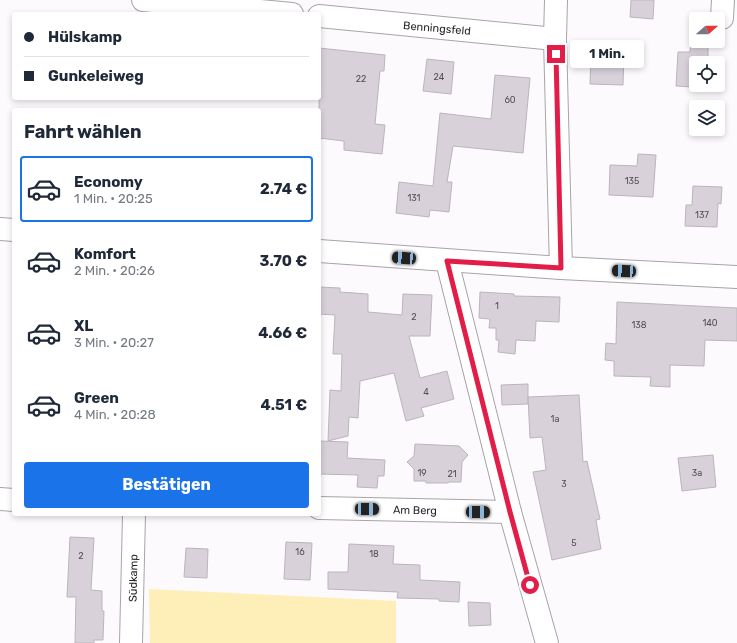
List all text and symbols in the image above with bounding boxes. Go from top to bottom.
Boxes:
north arrow [689,12,725,48]
map controls [689,12,725,136]
street label: Benningsfeld [403,19,471,38]
text: Hülskamp [48,28,122,46]
callout: 1 Min. [570,40,644,68]
route end [547,45,565,63]
text: 1 Min. [589,46,625,61]
button: locate [689,56,725,92]
text: Gunkeleiweg [48,67,144,85]
house number: 24 [434,72,445,82]
house number: 22 [356,74,366,84]
house number: 60 [504,95,516,105]
button: layers [689,100,725,136]
text: Fahrt wählen [24,121,142,143]
icon: car [26,171,62,207]
text: Economy [74,173,143,191]
house number: 135 [625,176,639,186]
text: 2.74 € [260,180,307,198]
text: 1 Min. · 20:25 [74,191,153,206]
house number: 131 [408,193,421,203]
house number: 137 [695,210,709,220]
icon: car [26,243,62,279]
text: Komfort [74,245,136,263]
car [392,251,416,265]
text: 3.70 € [260,252,307,270]
text: 2 Min. · 20:26 [74,263,155,278]
car [612,264,636,278]
house number: 1 [495,301,499,311]
house number: 2 [411,312,417,322]
icon: car [26,315,62,351]
text: XL [74,317,93,335]
house number: 140 [702,318,718,328]
house number: 138 [632,320,647,330]
text: 4.66 € [258,324,307,342]
text: 3 Min. · 20:27 [74,335,154,350]
icon: car [26,387,62,423]
house number: 4 [423,387,429,397]
text: Green [74,389,119,407]
text: 4.51 € [261,396,307,414]
text: 4 Min. · 20:28 [74,407,156,422]
house number: 1a [551,414,559,424]
button: Bestätigen [24,462,309,508]
house number: 19 [417,468,427,478]
house number: 3a [692,468,702,478]
house number: 21 [447,469,457,479]
house number: 3 [561,479,567,489]
car [355,503,379,515]
street label: Am Berg [393,504,437,517]
car [466,506,490,518]
house number: 5 [571,538,577,548]
house number: 16 [295,547,305,557]
house number: 18 [369,549,379,559]
house number: 2 [78,551,84,561]
street label: Südkamp [127,554,140,602]
route start [521,576,539,594]

